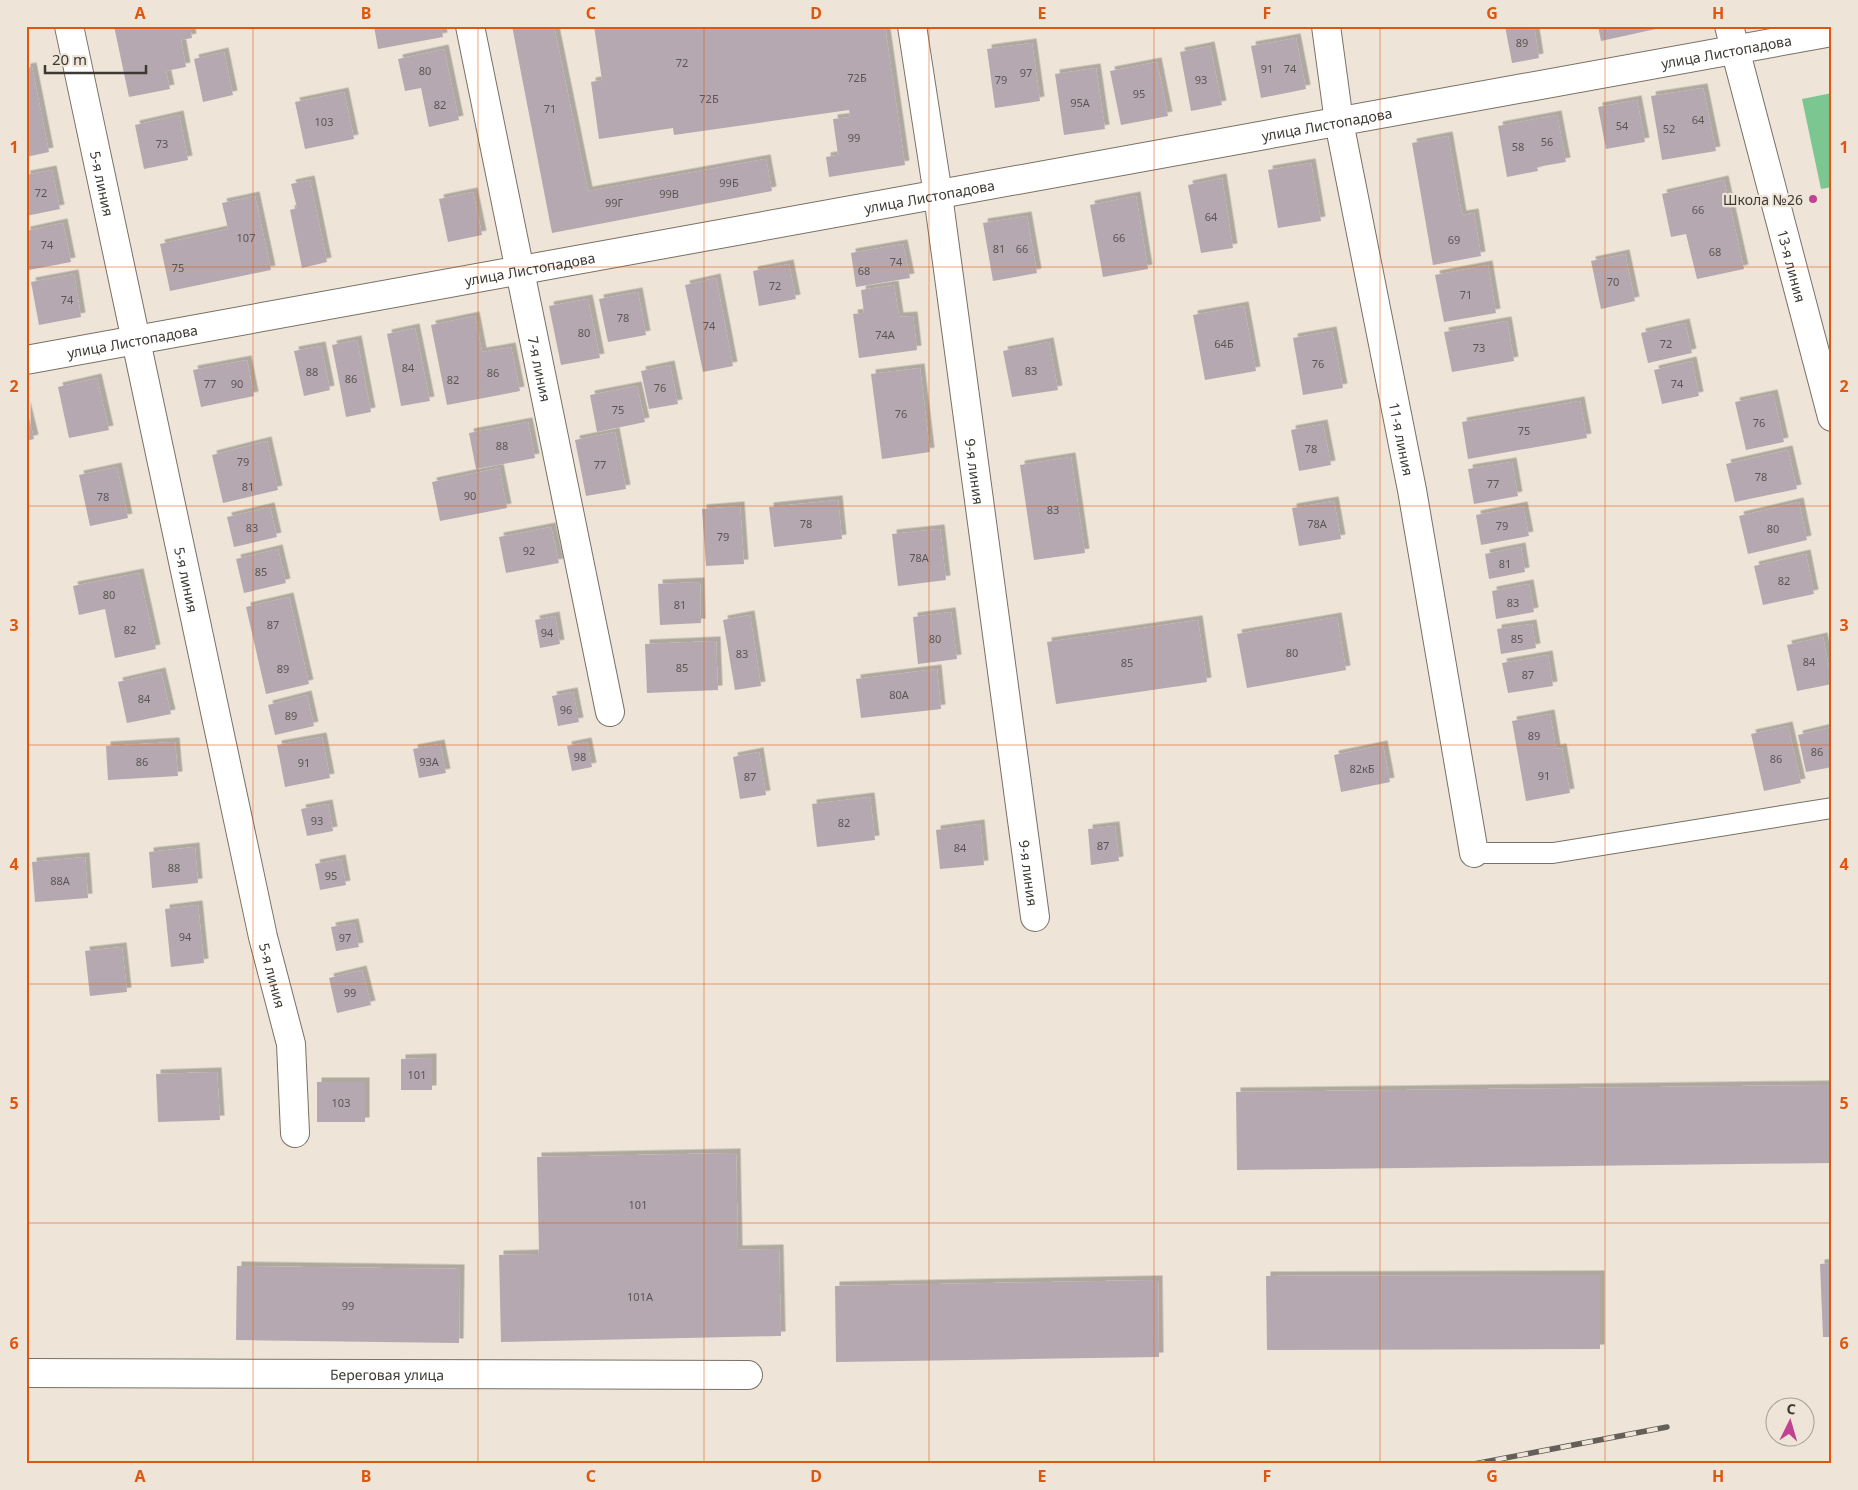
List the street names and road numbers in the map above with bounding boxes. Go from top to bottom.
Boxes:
street label: улица Листопадова [1659,30,1793,72]
street label: улица Листопадова [1260,103,1393,145]
street label: 5-я линия [86,149,119,218]
street label: улица Листопадова [862,175,996,217]
street label: 13-я линия [1773,227,1811,304]
street label: улица Листопадова [463,247,597,290]
street label: улица Листопадова [65,320,199,362]
street label: 7-я линия [524,334,556,403]
street label: 11-я линия [1385,401,1418,477]
street label: 9-я линия [961,437,989,506]
street label: 5-я линия [171,545,203,614]
street label: 9-я линия [1015,839,1043,907]
street label: 5-я линия [255,941,291,1010]
street label: Береговая улица [330,1364,444,1384]

